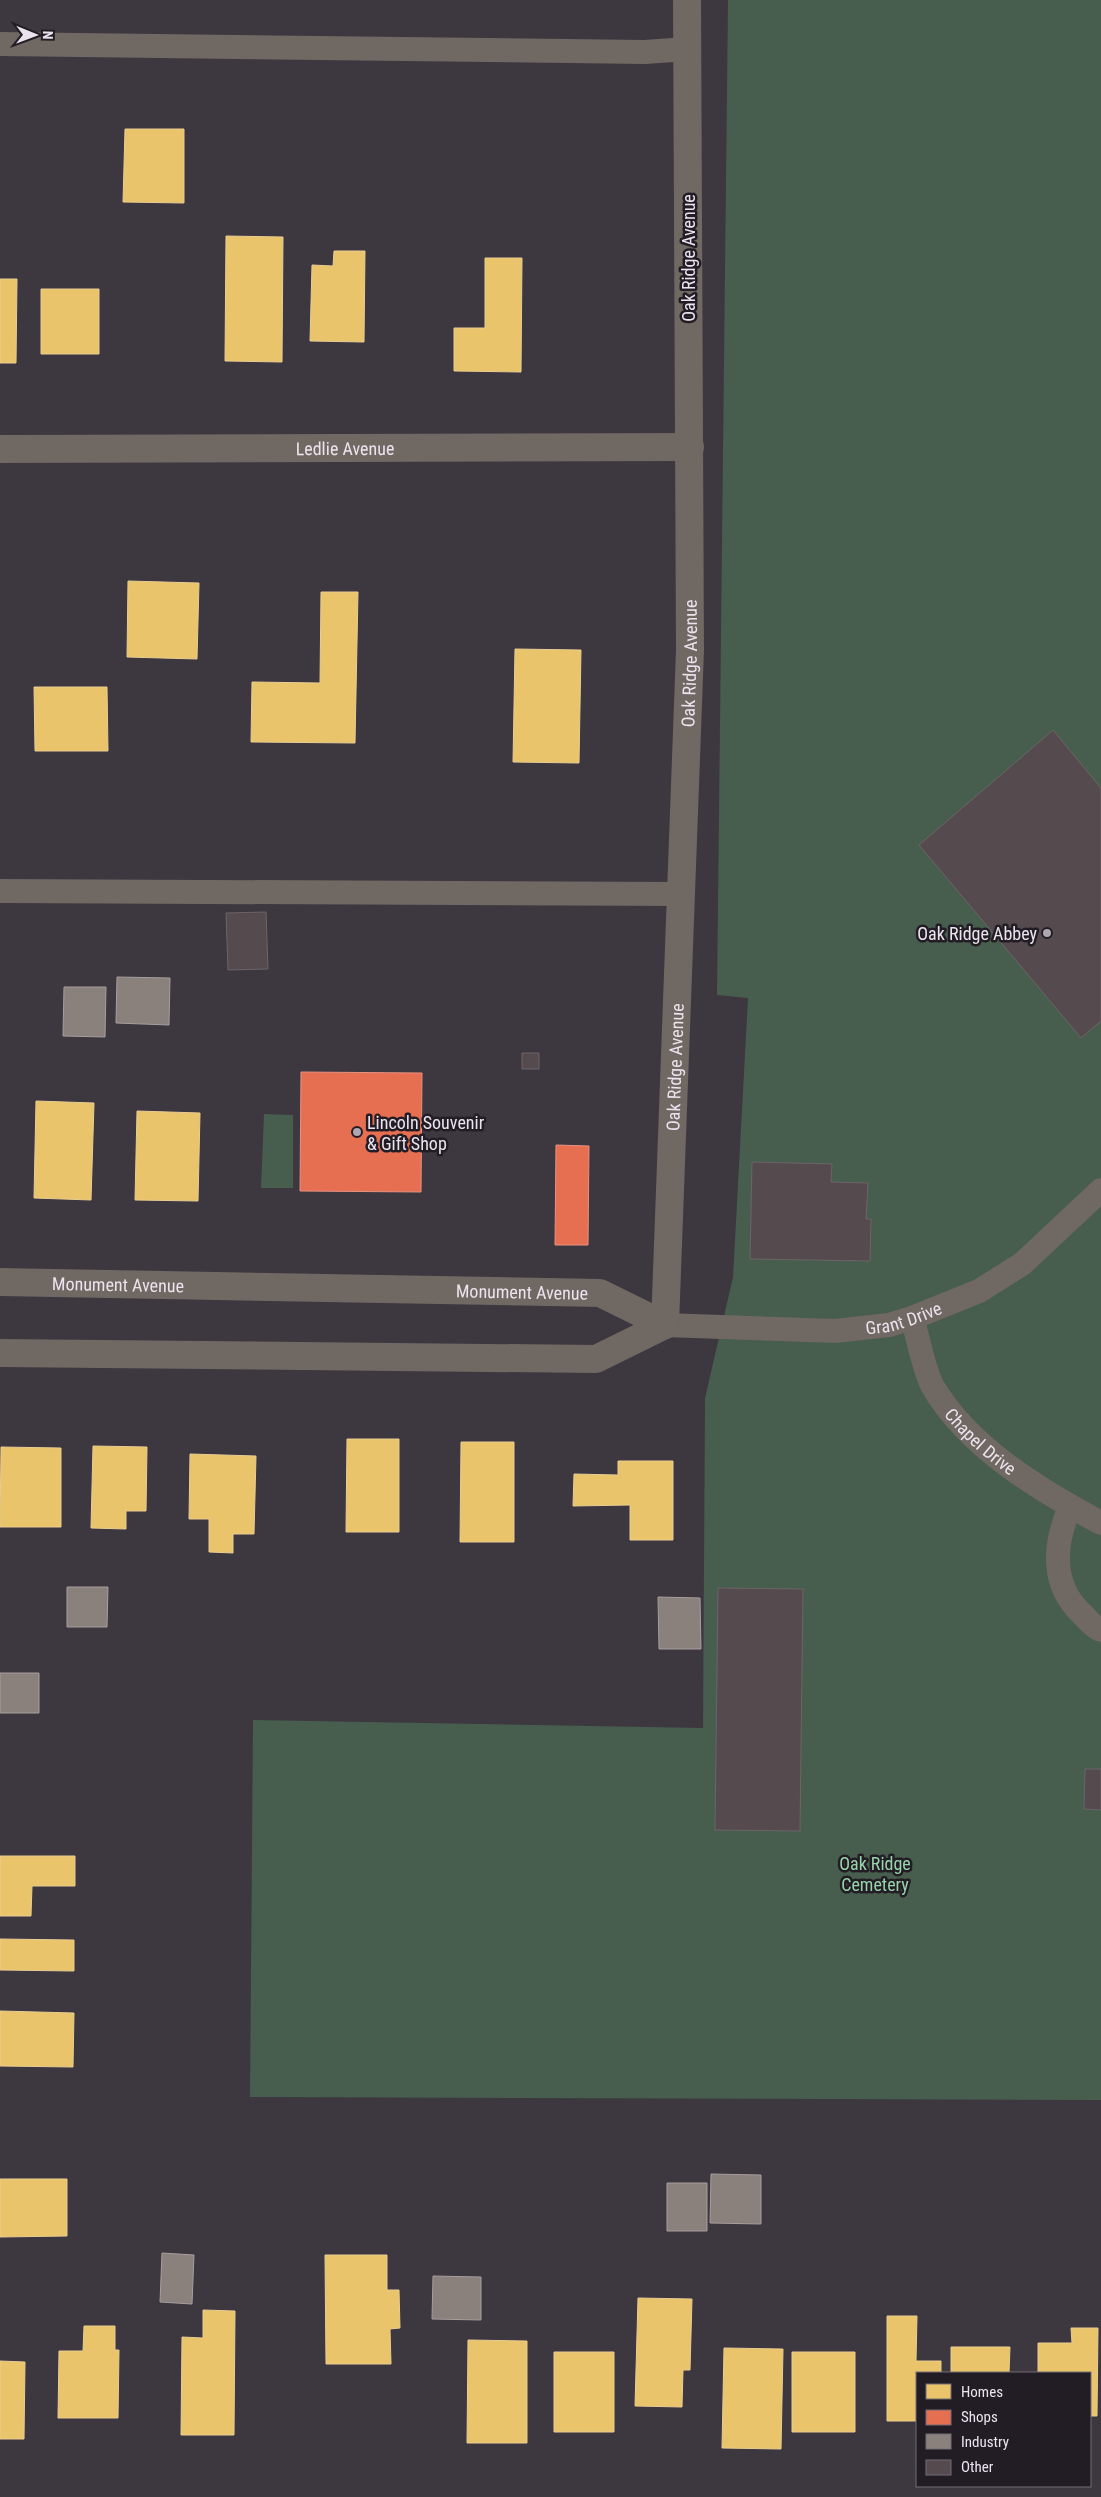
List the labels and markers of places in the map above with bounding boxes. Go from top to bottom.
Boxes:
place label: Oak Ridge Abbey [917,923,1037,944]
marker: Oak Ridge Abbey [1041,927,1053,939]
place label: Lincoln Souvenir & Gift Shop [367,1112,485,1154]
marker: Lincoln Souvenir & Gift Shop [351,1126,363,1138]

